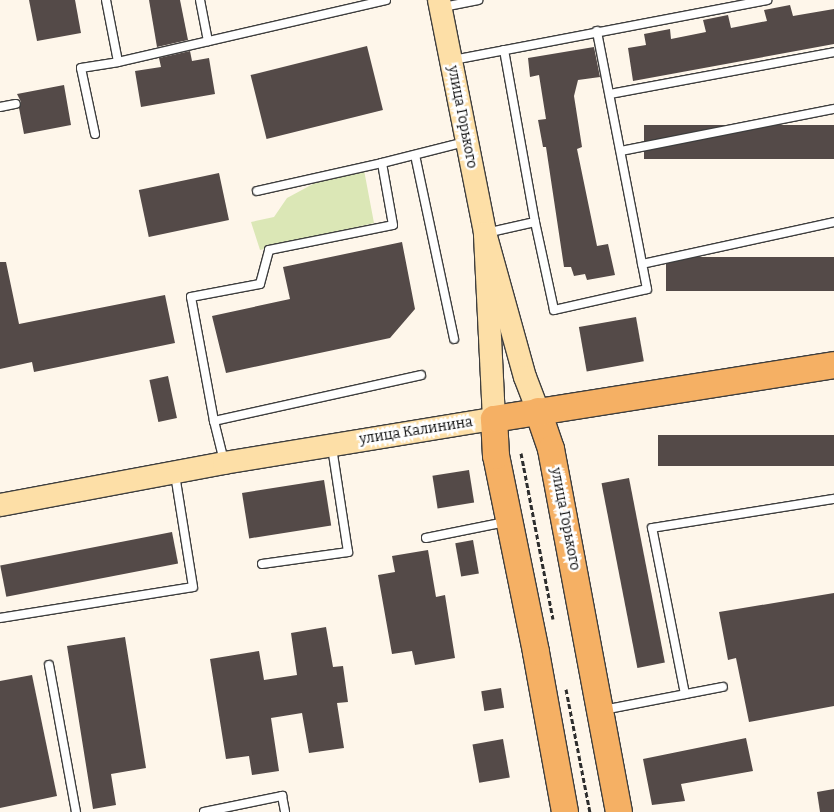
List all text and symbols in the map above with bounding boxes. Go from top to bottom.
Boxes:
street label: улица Горького [444,64,480,170]
street label: улица Калинина [358,414,474,448]
street label: улица Горького [547,466,583,572]

